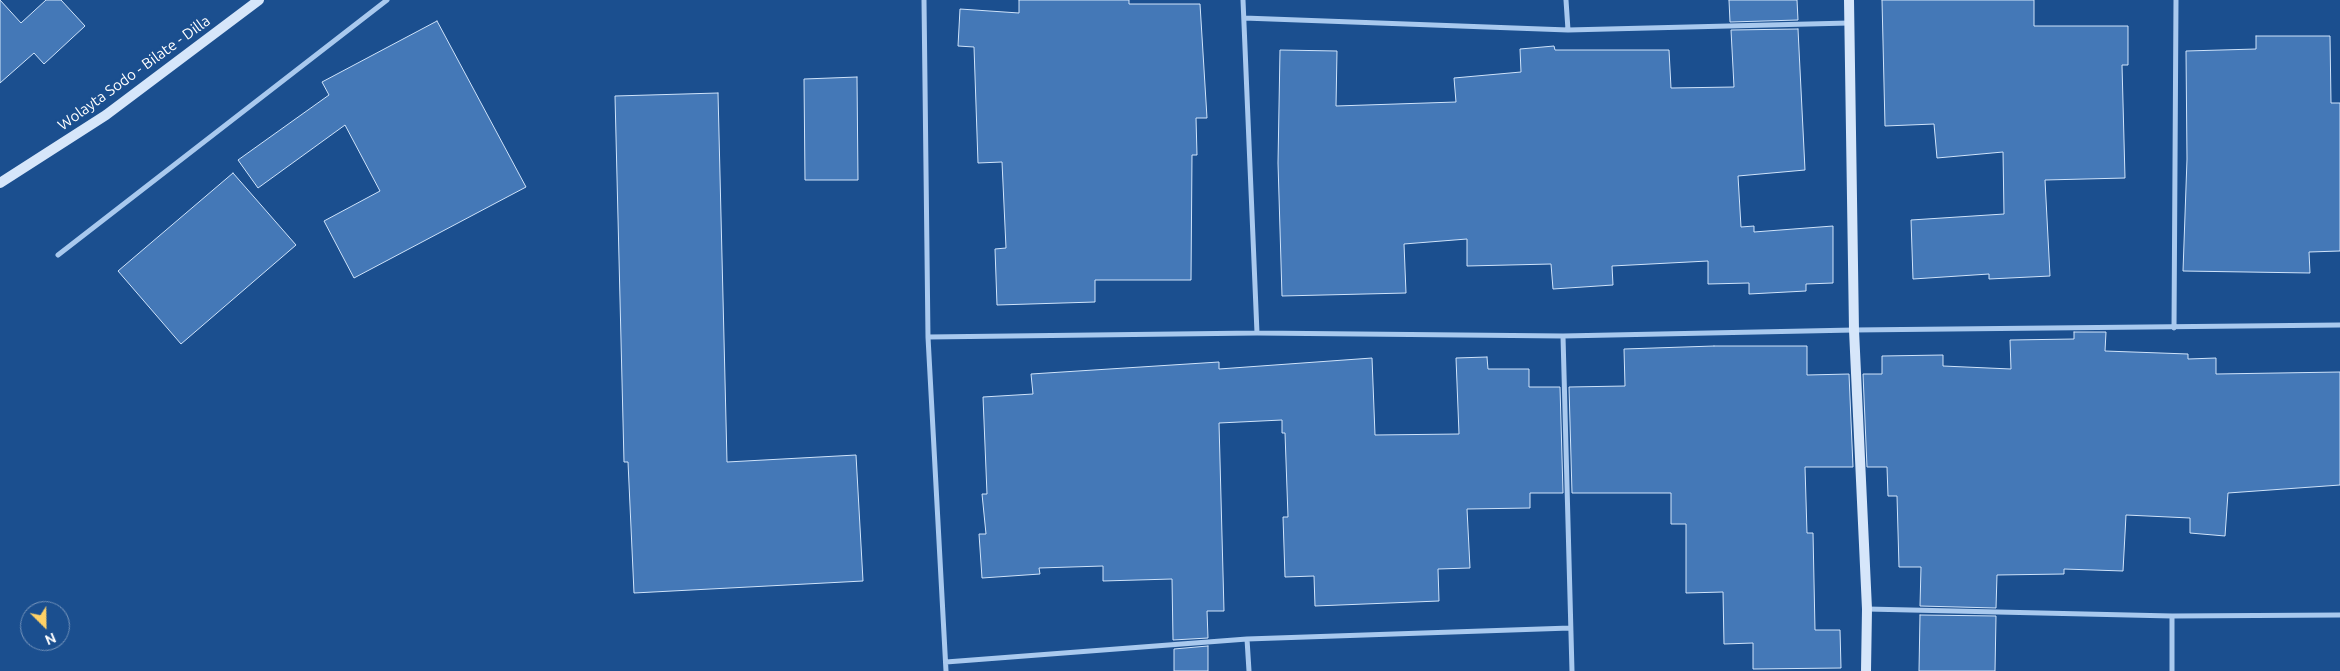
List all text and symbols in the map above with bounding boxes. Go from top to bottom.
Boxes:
street label: Wolayta Sodo - Bilate - Dilla [54,12,214,134]
north arrow [20,601,70,651]
text: N [43,629,58,648]

